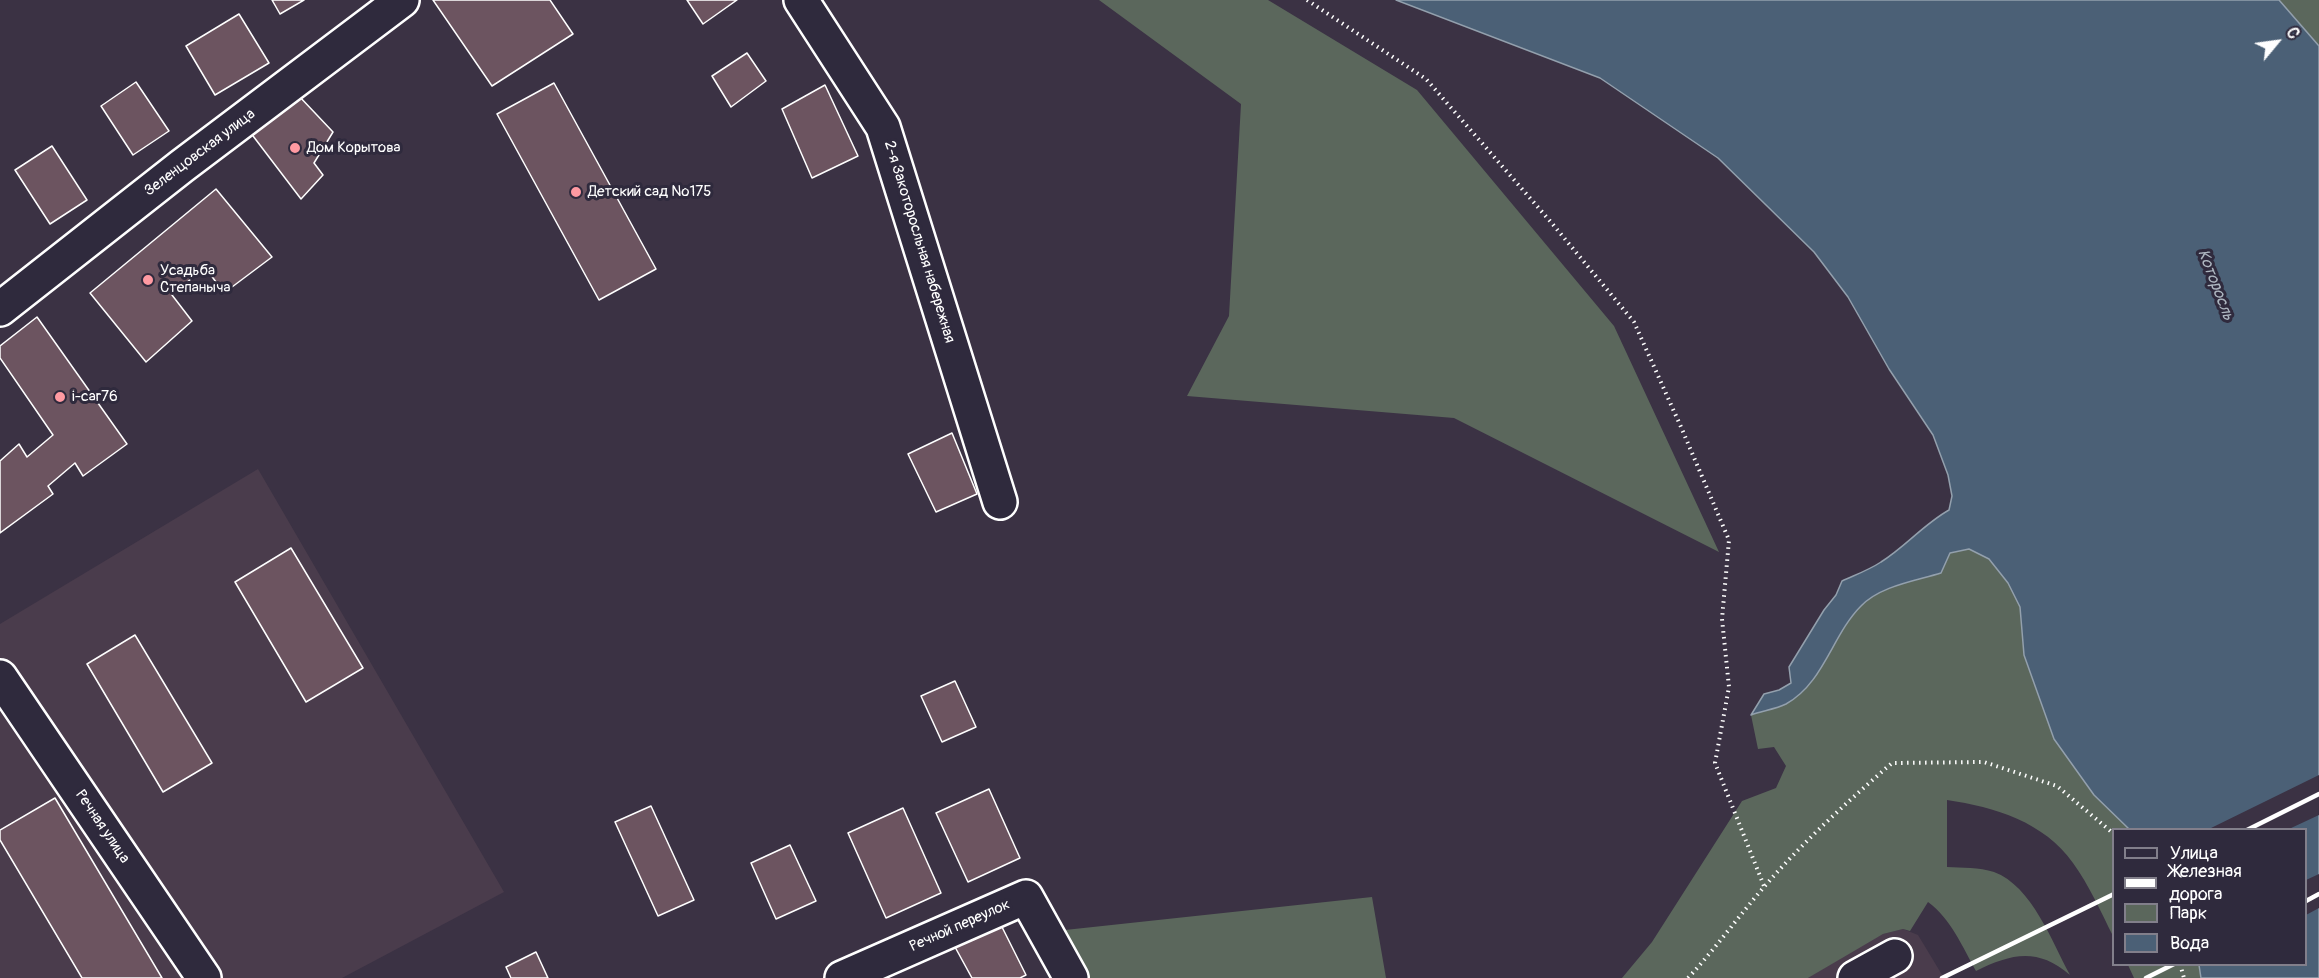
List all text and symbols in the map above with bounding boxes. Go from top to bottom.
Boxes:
north arrow [2247,12,2307,72]
text: С [2282,24,2304,42]
street label: Зеленцовская улица [141,105,259,201]
place label: Дом Корытова [307,139,401,157]
street label: 2-я Закоторосльная набережная [880,139,958,345]
marker: Дом Корытова [288,141,302,155]
place label: Детский сад №175 [588,183,711,201]
marker: Детский сад №175 [569,185,583,199]
water label: Которосль [2193,247,2237,323]
place label: Усадьба Степаныча [160,262,230,297]
marker: Усадьба Степаныча [141,273,155,287]
place label: i-car76 [72,388,118,406]
marker: i-car76 [53,390,67,404]
street label: Речная улица [71,787,133,867]
legend [2112,828,2307,966]
text: Улица [2170,842,2218,865]
text: Железная дорога [2169,860,2242,906]
street label: Речной переулок [907,896,1013,956]
text: Парк [2170,902,2207,925]
text: Вода [2170,932,2209,955]

